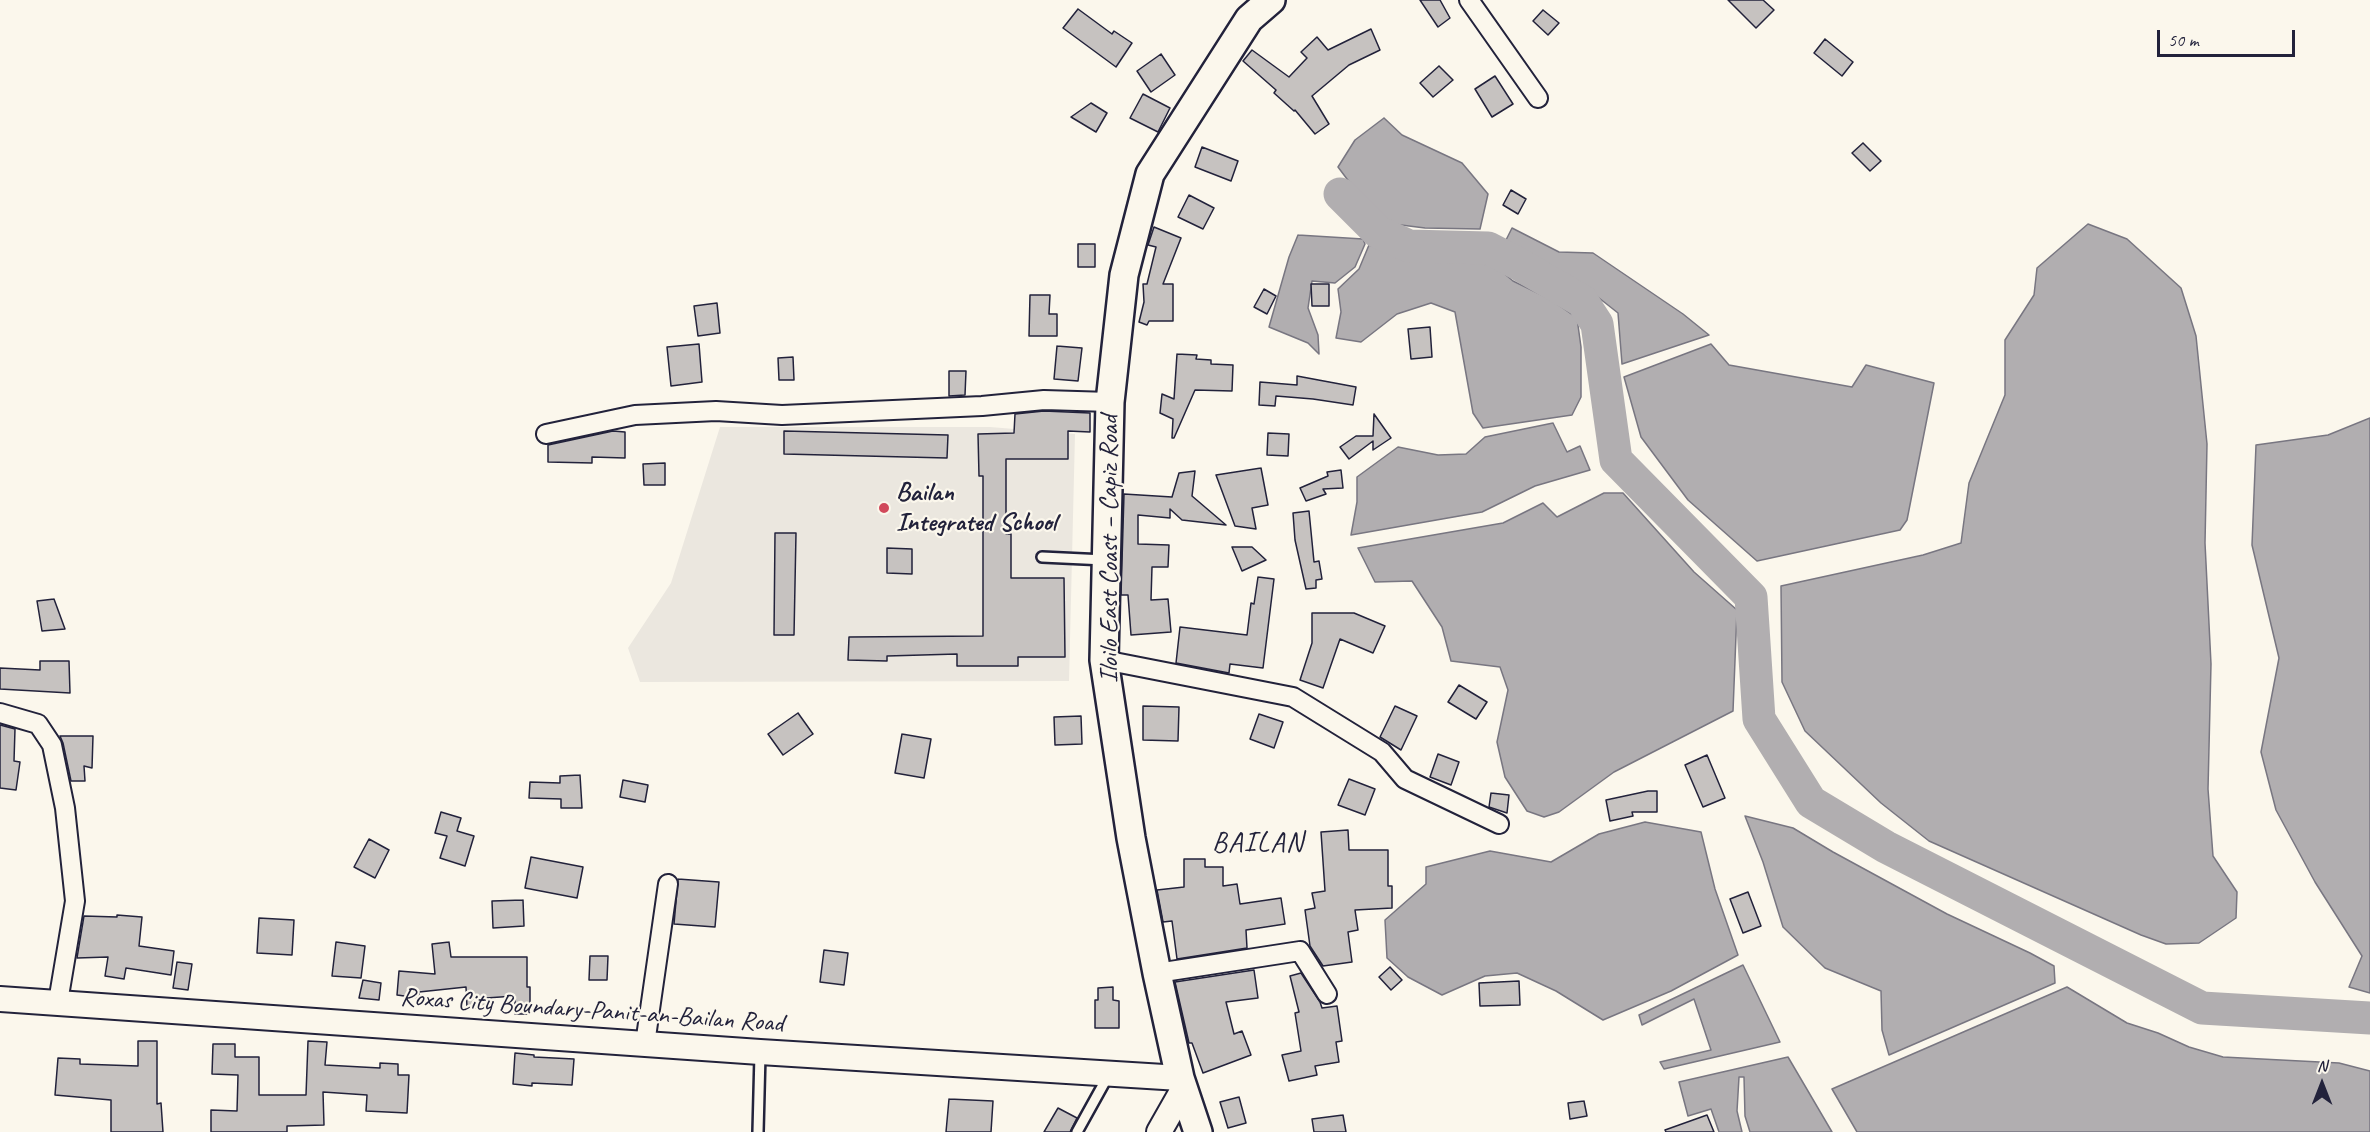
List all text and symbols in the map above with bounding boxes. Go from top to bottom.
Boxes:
scale bar [2160,18,2298,56]
text: 50 m [2168,29,2199,51]
street label: Iloilo East Coast – Capiz Road [1094,415,1126,683]
place label: Bailan Integrated School [896,477,1056,538]
marker: Bailan Integrated School [877,501,891,515]
district label: BAILAN [1213,827,1303,861]
street label: Roxas City Boundary-Panit-an-Bailan Road [399,982,785,1040]
north arrow [2292,1054,2352,1114]
text: N [2317,1056,2327,1076]

